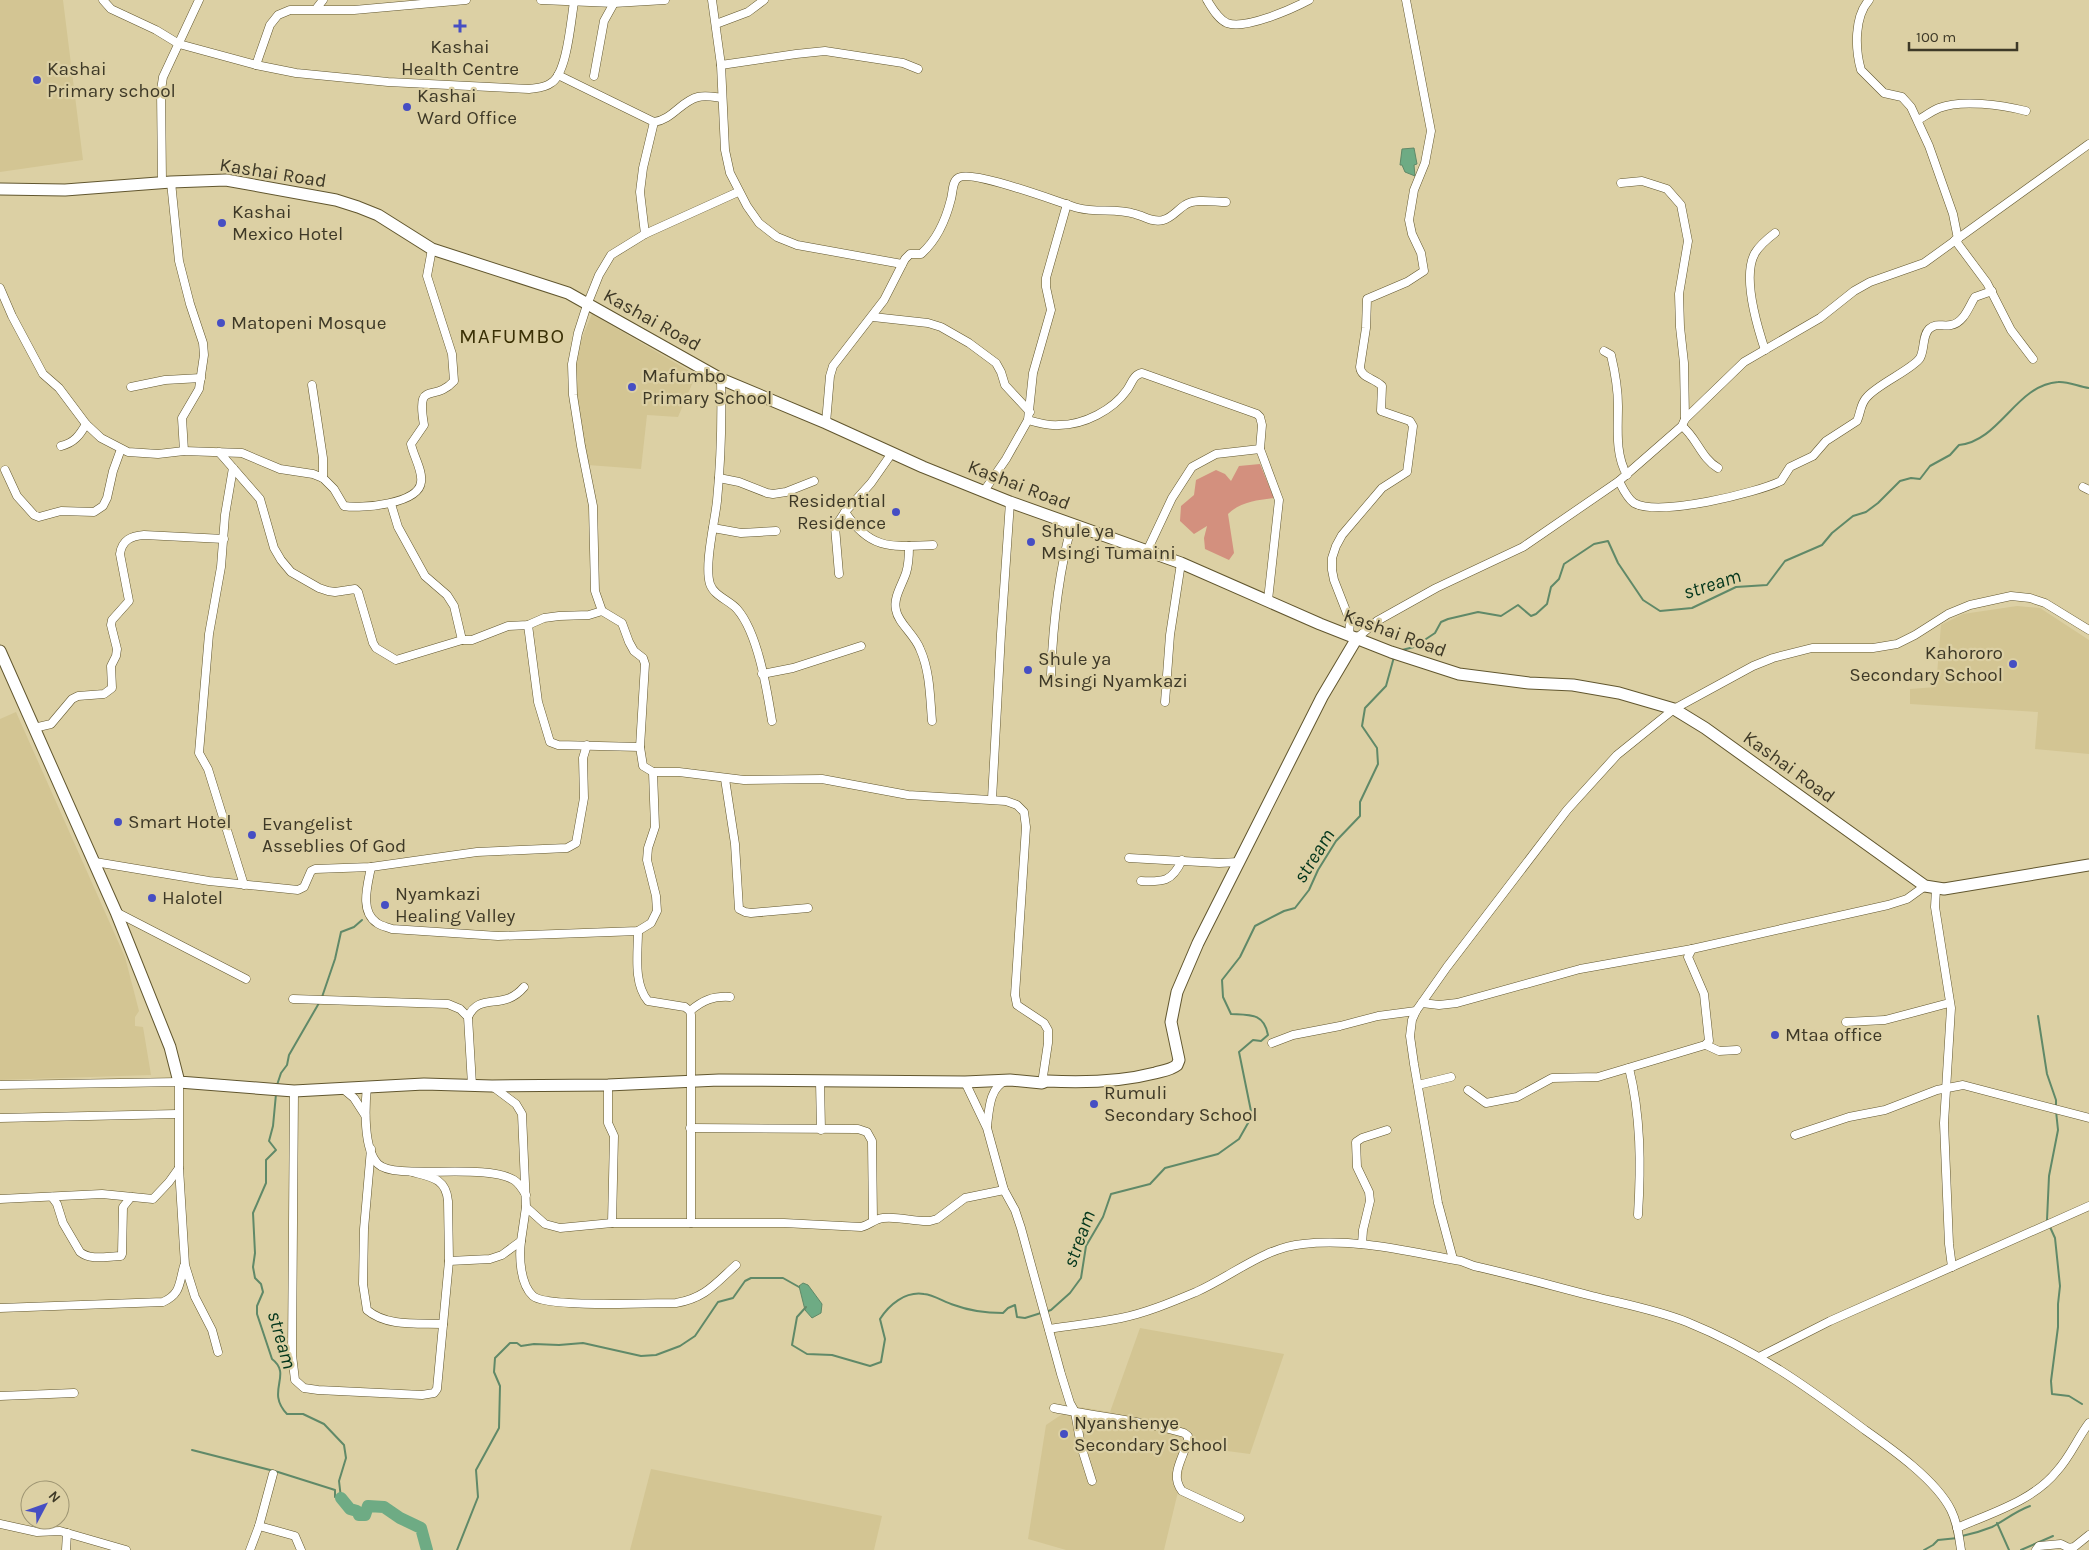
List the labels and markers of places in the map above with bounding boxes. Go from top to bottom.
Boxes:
marker: Kashai Health Centre [453,19,467,33]
place label: Kashai Health Centre [401,36,519,80]
place label: Kashai Primary school [47,58,176,102]
marker: Kashai Primary school [31,74,43,86]
place label: Kashai Ward Office [417,85,517,129]
marker: Kashai Ward Office [401,101,413,113]
place label: Kashai Mexico Hotel [232,201,343,245]
marker: Kashai Mexico Hotel [216,217,228,229]
place label: Matopeni Mosque [231,312,386,334]
marker: Matopeni Mosque [215,317,227,329]
place label: Mafumbo Primary School [642,365,772,409]
marker: Mafumbo Primary School [626,381,638,393]
place label: Residential Residence [788,490,886,534]
marker: Residential Residence [890,506,902,518]
place label: Shule ya Msingi Tumaini [1041,520,1176,564]
marker: Shule ya Msingi Tumaini [1025,536,1037,548]
place label: Kahororo Secondary School [1849,642,2003,686]
place label: Shule ya Msingi Nyamkazi [1038,648,1188,692]
marker: Kahororo Secondary School [2007,658,2019,670]
marker: Shule ya Msingi Nyamkazi [1022,664,1034,676]
place label: Smart Hotel [128,811,232,833]
place label: Evangelist Asseblies Of God [262,813,406,857]
marker: Smart Hotel [112,816,124,828]
marker: Evangelist Asseblies Of God [246,829,258,841]
place label: Nyamkazi Healing Valley [395,883,516,927]
place label: Halotel [162,887,223,909]
marker: Halotel [146,892,158,904]
marker: Nyamkazi Healing Valley [379,899,391,911]
place label: Mtaa office [1785,1024,1882,1046]
marker: Mtaa office [1769,1029,1781,1041]
place label: Rumuli Secondary School [1104,1082,1258,1126]
marker: Rumuli Secondary School [1088,1098,1100,1110]
place label: Nyanshenye Secondary School [1074,1412,1228,1456]
marker: Nyanshenye Secondary School [1058,1428,1070,1440]

